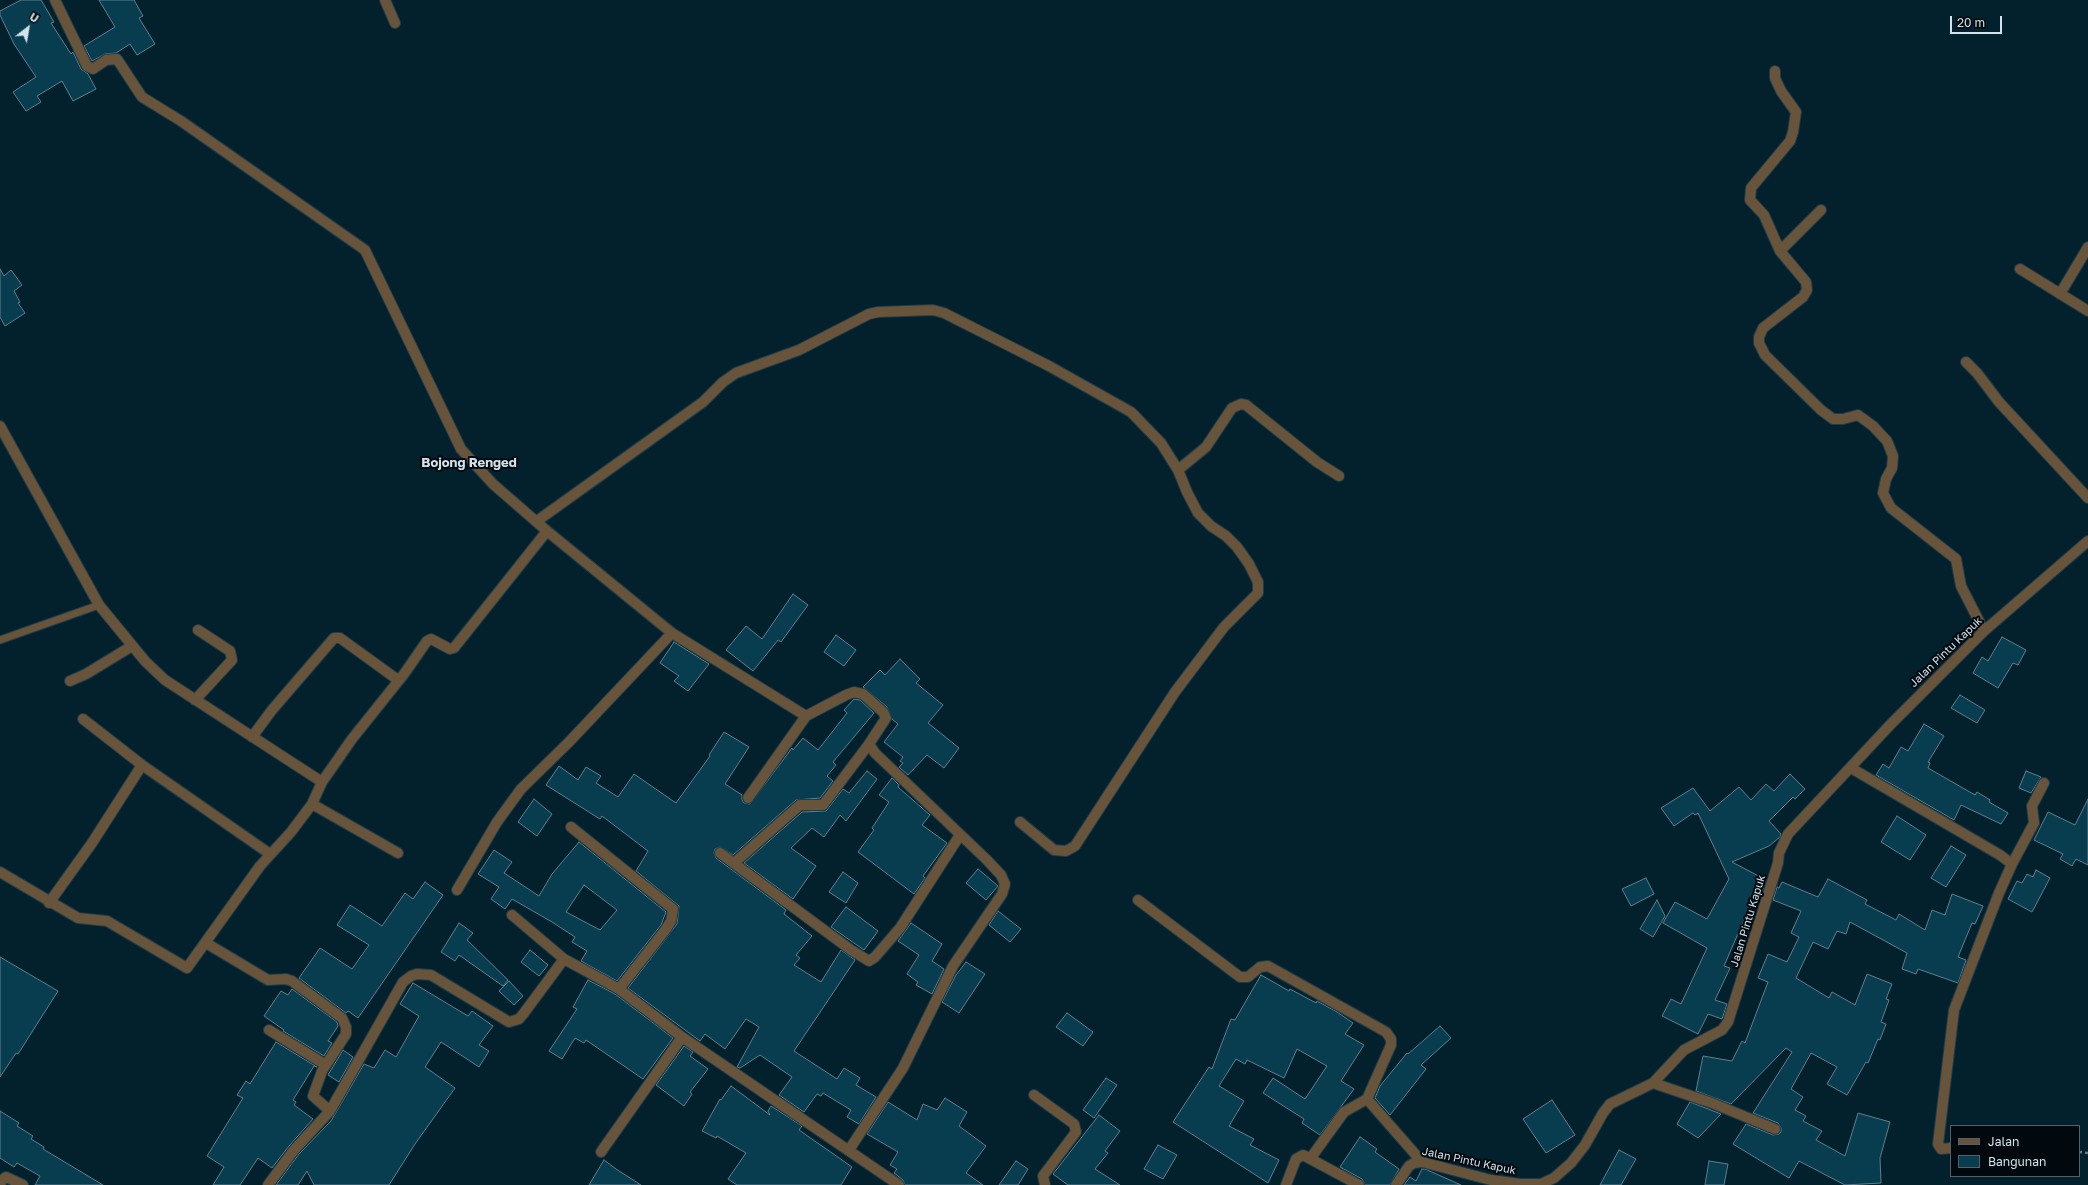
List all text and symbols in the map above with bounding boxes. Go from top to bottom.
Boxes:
north arrow [8,8,48,48]
scale bar [1952,8,2004,34]
text: U [28,10,41,25]
text: 20 m [1957,15,1985,30]
district label: Bojong Renged [421,455,517,471]
street label: Jalan Pintu Kapuk [1907,614,1985,690]
street label: Jalan Pintu Kapuk [1728,873,1768,969]
legend [1950,1125,2080,1177]
text: Jalan [1988,1134,2019,1149]
street label: Jalan Pintu Kapuk [1421,1145,1517,1177]
text: Bangunan [1988,1154,2046,1169]

